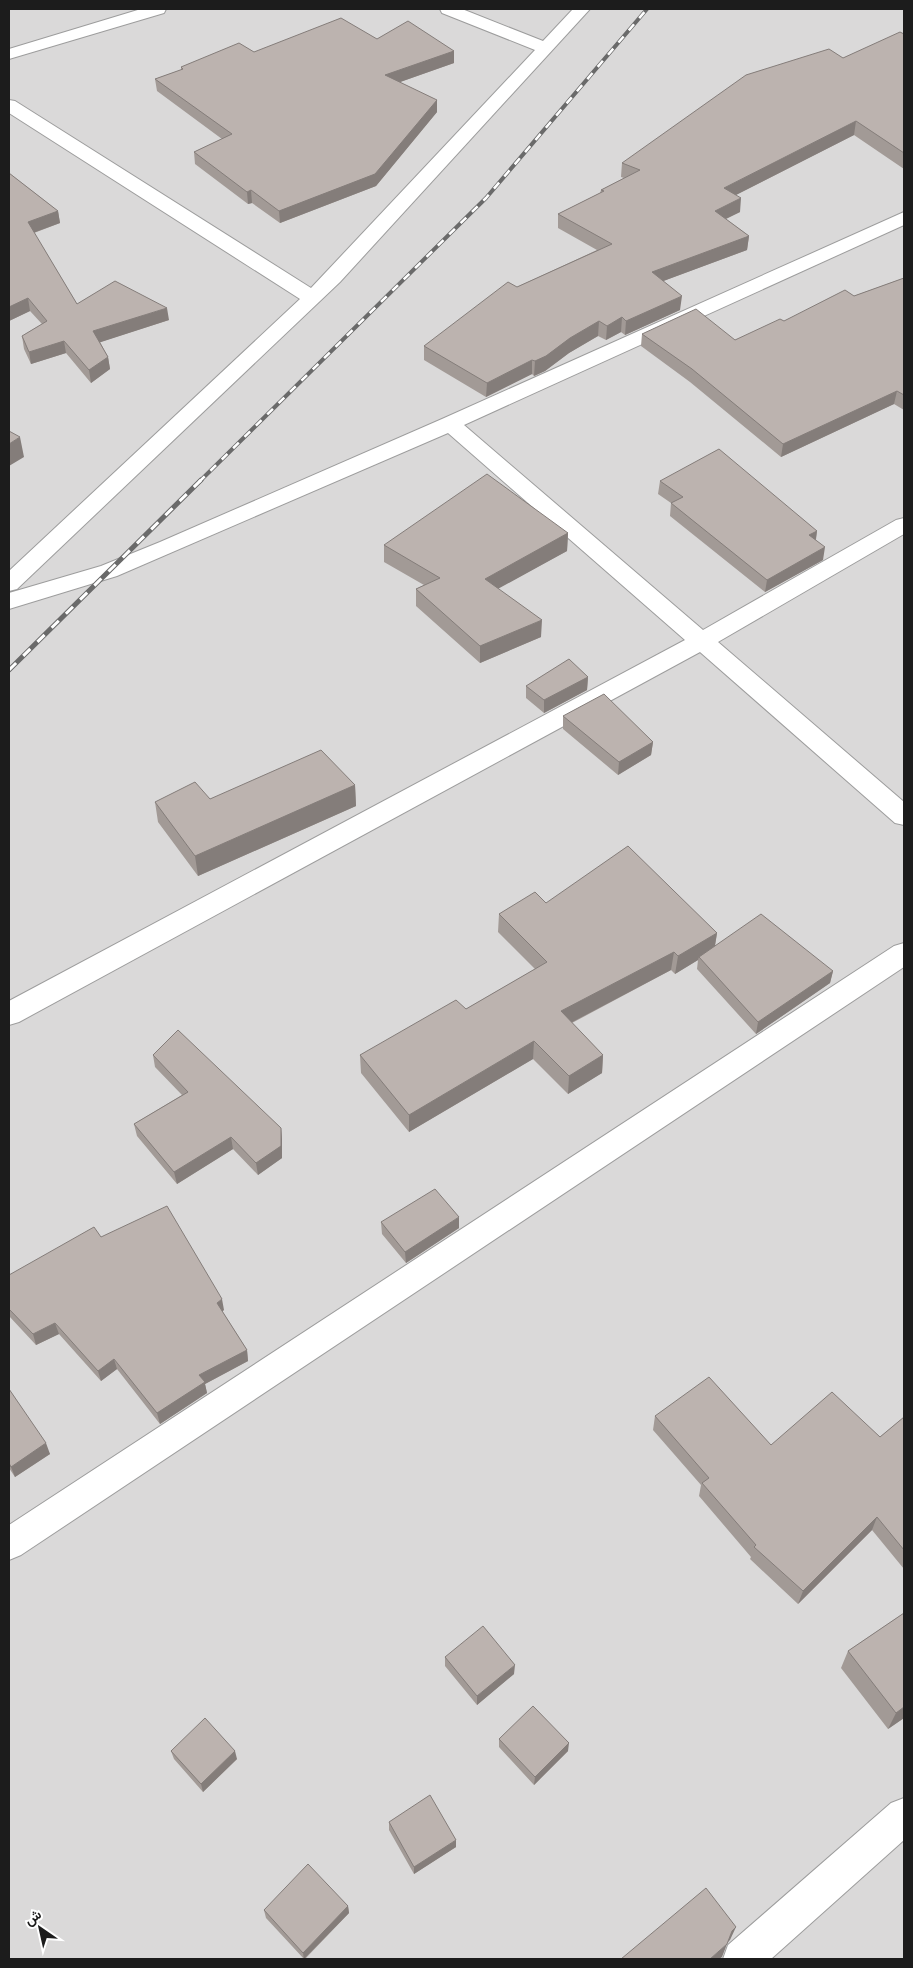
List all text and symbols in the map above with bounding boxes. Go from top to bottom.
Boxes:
north arrow [15,1903,65,1953]
text: ش [21,1906,45,1929]

